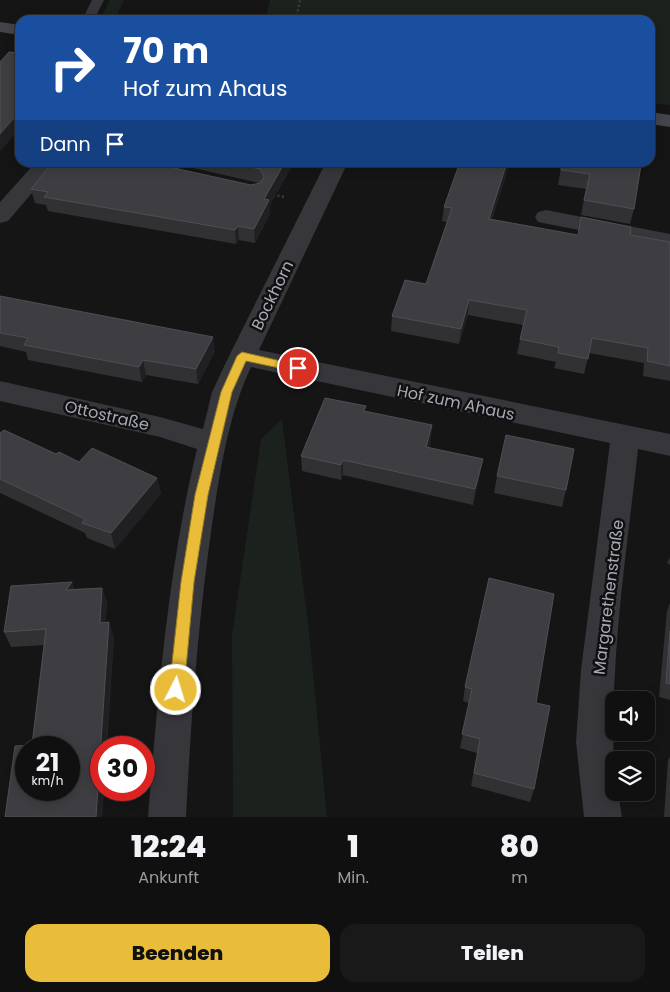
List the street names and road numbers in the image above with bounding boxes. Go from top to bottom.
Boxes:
street label: Bockhorn [246,257,299,334]
street label: Hof zum Ahaus [395,379,517,426]
street label: Ottostraße [62,395,152,436]
street label: Margarethenstraße [588,518,629,676]

